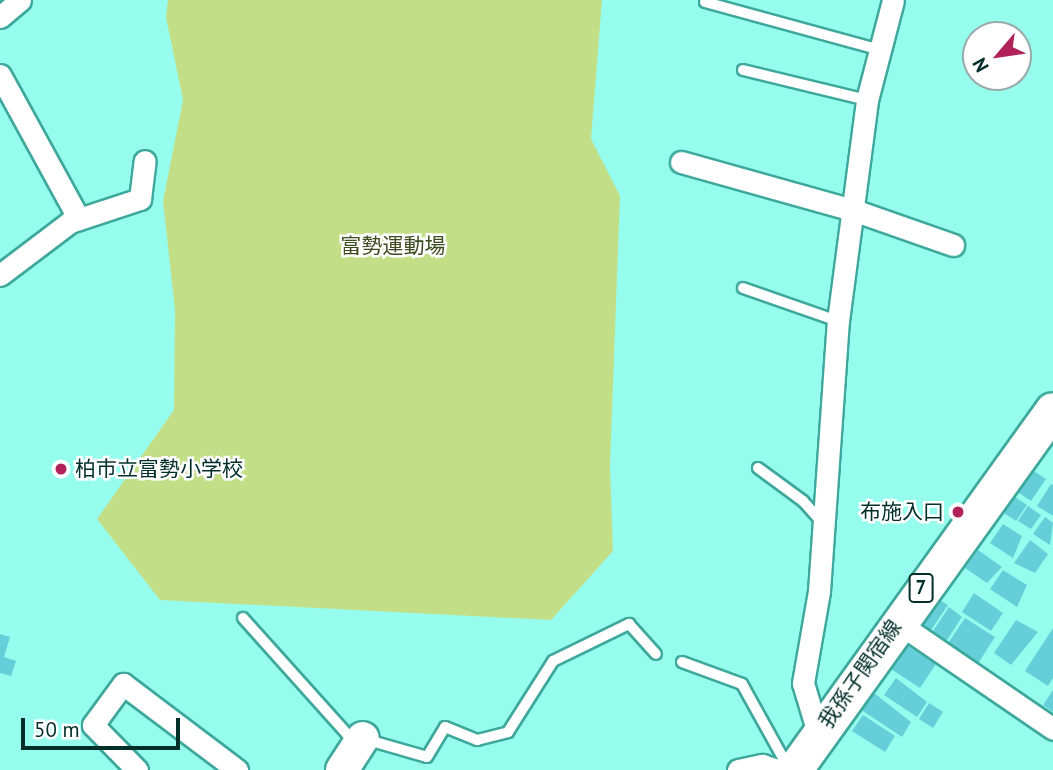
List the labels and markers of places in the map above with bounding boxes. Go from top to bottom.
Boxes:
place label: 柏市立富勢小学校 [75,456,243,482]
marker: 柏市立富勢小学校 [53,461,69,477]
place label: 布施入口 [860,499,944,525]
marker: 布施入口 [950,504,966,520]

